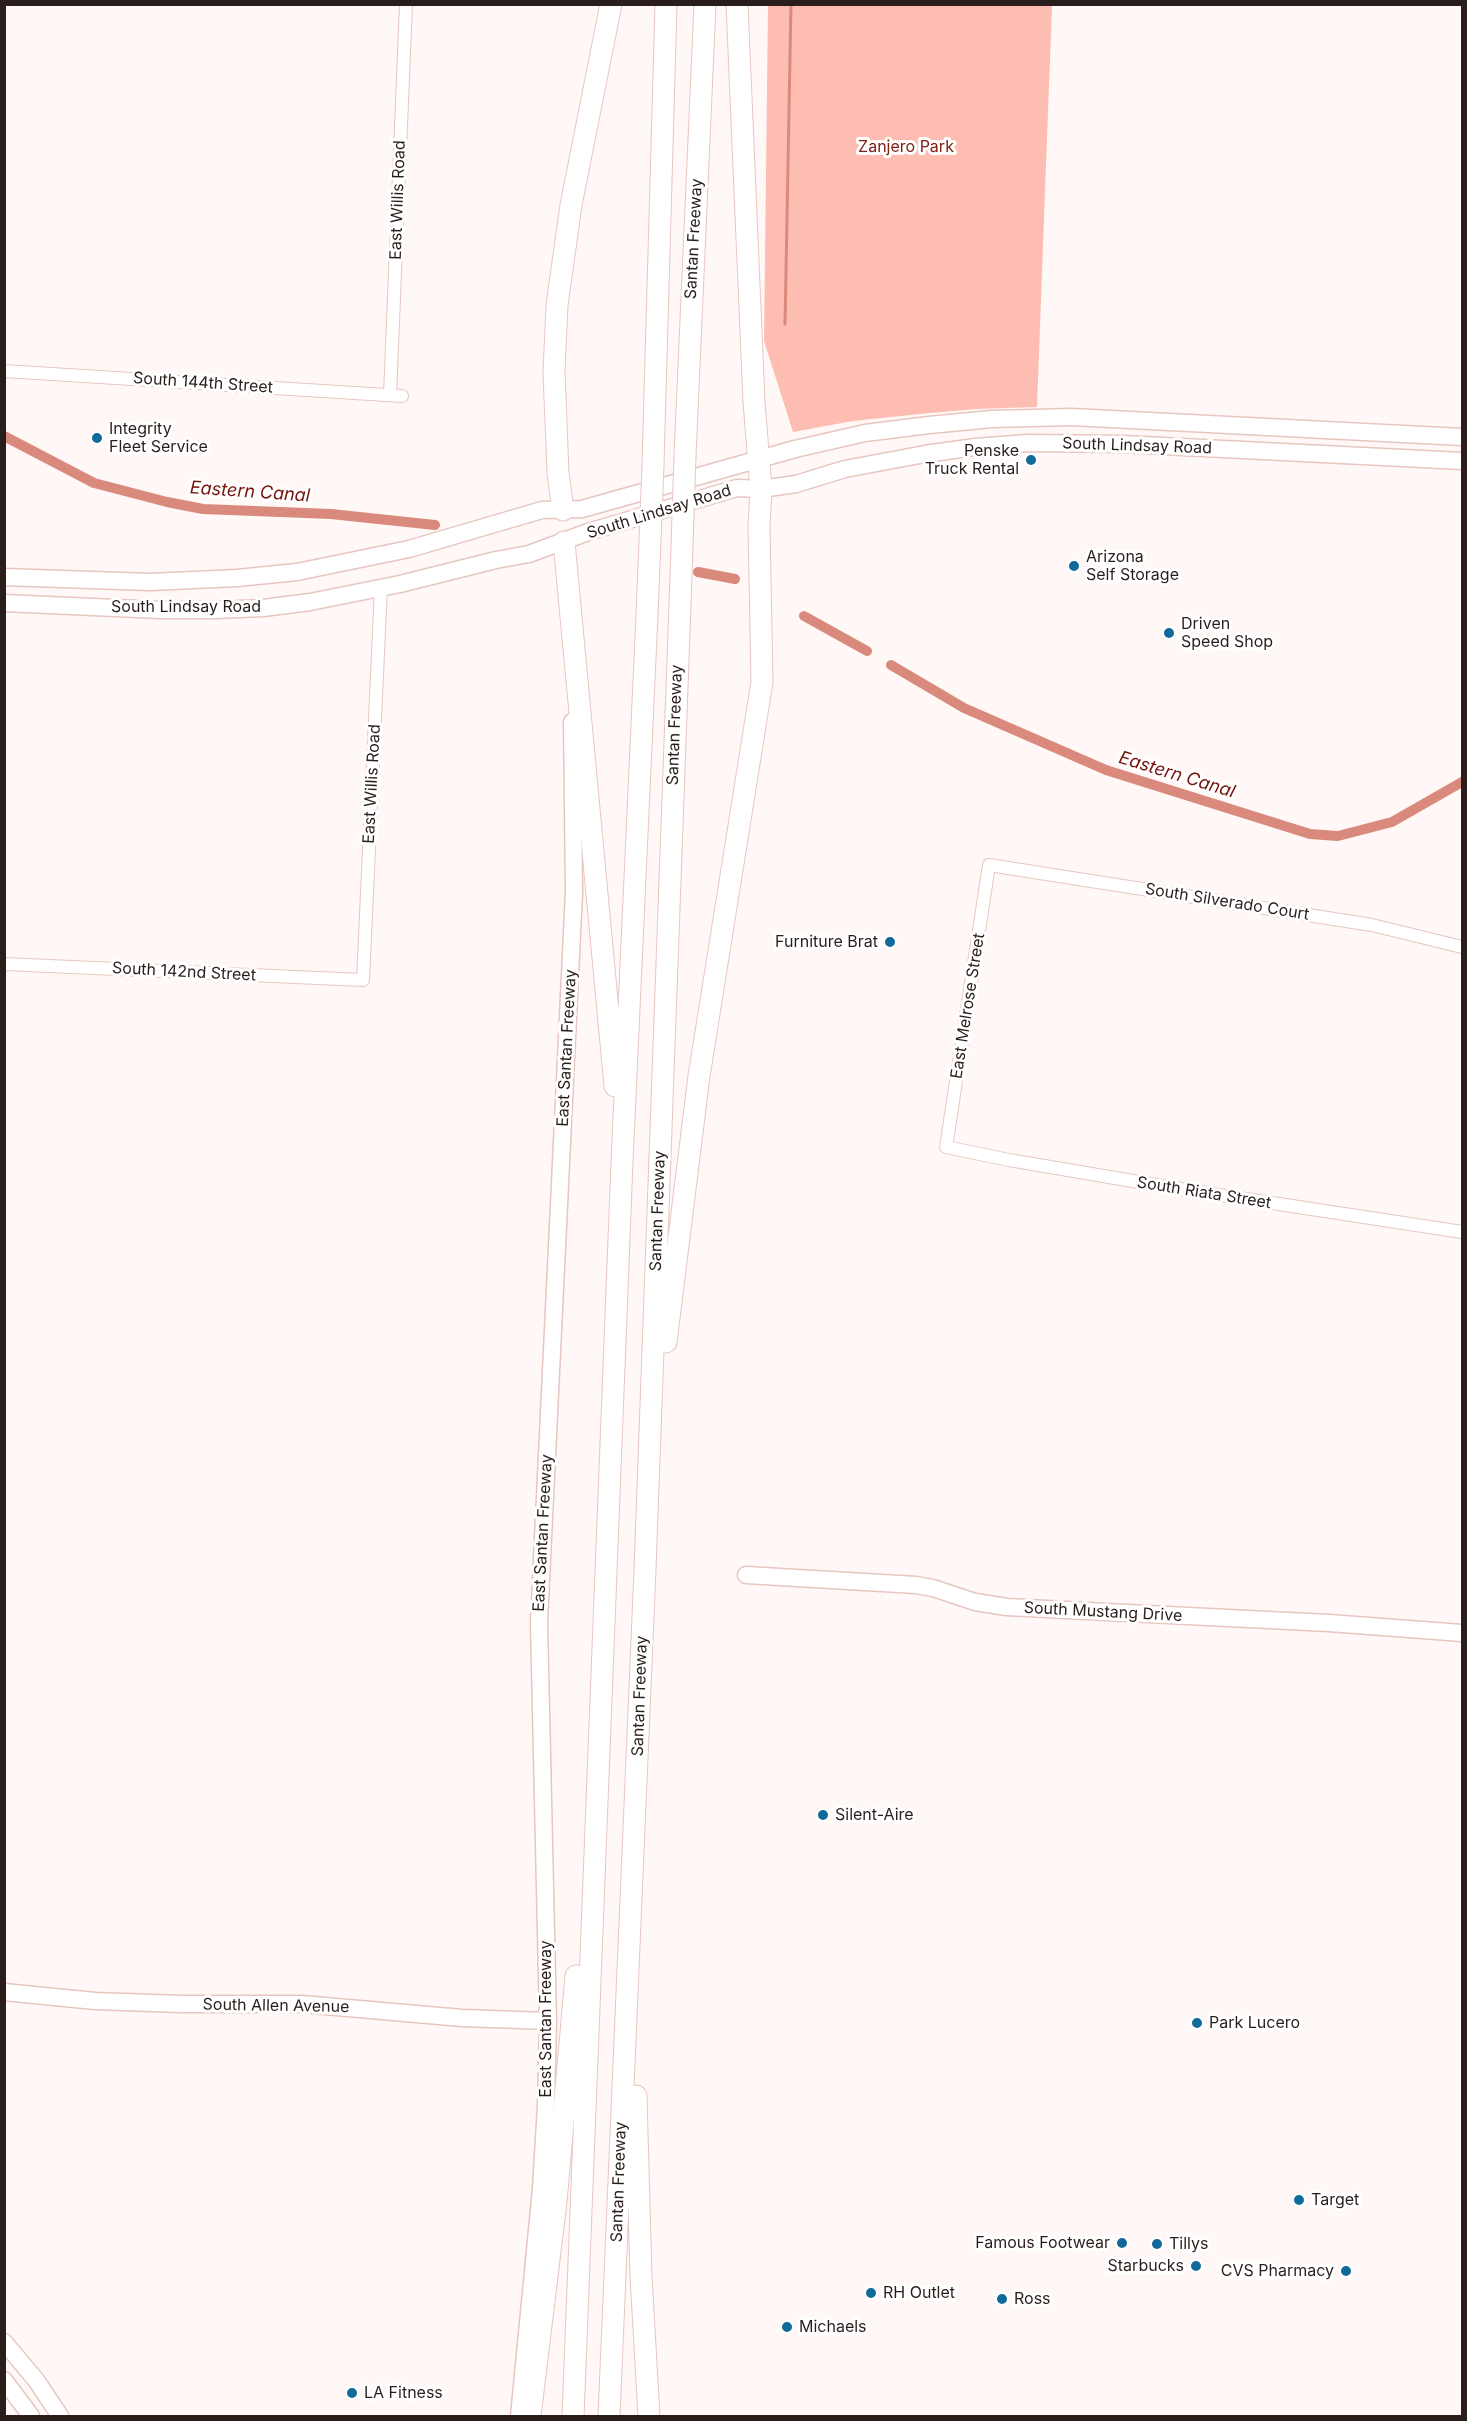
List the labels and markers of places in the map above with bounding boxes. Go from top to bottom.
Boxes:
place label: Integrity Fleet Service [109,419,208,457]
marker: Integrity Fleet Service [90,431,104,445]
place label: Penske Truck Rental [925,441,1019,479]
marker: Penske Truck Rental [1024,453,1038,467]
place label: Arizona Self Storage [1086,547,1179,585]
marker: Arizona Self Storage [1067,559,1081,573]
place label: Driven Speed Shop [1181,614,1273,652]
marker: Driven Speed Shop [1162,626,1176,640]
place label: Furniture Brat [775,932,878,952]
marker: Furniture Brat [883,935,897,949]
place label: Silent-Aire [835,1805,914,1825]
marker: Silent-Aire [816,1808,830,1822]
place label: Park Lucero [1209,2013,1300,2033]
marker: Park Lucero [1190,2016,1204,2030]
place label: Target [1311,2190,1359,2210]
marker: Target [1292,2193,1306,2207]
place label: Famous Footwear [975,2233,1110,2253]
place label: Tillys [1169,2234,1208,2254]
marker: Famous Footwear [1115,2236,1129,2250]
marker: Tillys [1150,2237,1164,2251]
place label: Starbucks [1108,2256,1184,2276]
marker: Starbucks [1189,2259,1203,2273]
place label: CVS Pharmacy [1221,2261,1334,2281]
marker: CVS Pharmacy [1339,2264,1353,2278]
place label: RH Outlet [883,2283,955,2303]
marker: RH Outlet [864,2286,878,2300]
place label: Ross [1014,2289,1051,2309]
marker: Ross [995,2292,1009,2306]
place label: Michaels [799,2317,867,2337]
marker: Michaels [780,2320,794,2334]
place label: LA Fitness [364,2383,443,2403]
marker: LA Fitness [345,2386,359,2400]

